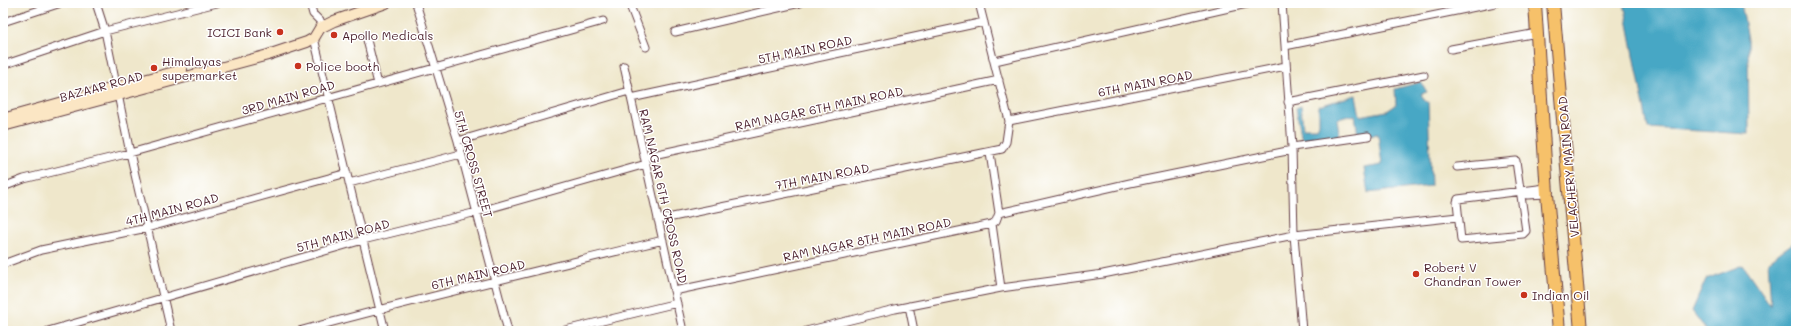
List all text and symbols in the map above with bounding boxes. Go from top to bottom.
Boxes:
place label: ICICI Bank [207,24,272,40]
marker: ICICI Bank [275,27,285,37]
place label: Apollo Medicals [342,27,434,43]
marker: Apollo Medicals [329,30,339,40]
street label: 5TH MAIN ROAD [757,31,853,67]
place label: Himalayas supermarket [162,53,237,83]
place label: Police booth [306,58,380,74]
marker: Police booth [293,61,303,71]
marker: Himalayas supermarket [149,63,159,73]
street label: 6TH MAIN ROAD [1096,66,1194,100]
street label: BAZAAR ROAD [58,67,144,105]
street label: 3RD MAIN ROAD [239,76,337,118]
street label: RAM NAGAR 6TH MAIN ROAD [734,82,904,134]
street label: VELACHERY MAIN ROAD [1554,96,1582,238]
street label: RAM NAGAR 6TH CROSS ROAD [636,107,692,285]
street label: 5TH CROSS STREET [451,109,497,220]
street label: 7TH MAIN ROAD [774,159,870,193]
street label: 4TH MAIN ROAD [124,189,220,229]
street label: RAM NAGAR 8TH MAIN ROAD [782,213,952,265]
street label: 5TH MAIN ROAD [295,215,391,255]
street label: 6TH MAIN ROAD [429,255,527,293]
place label: Robert V Chandran Tower [1424,259,1522,289]
marker: Robert V Chandran Tower [1411,269,1421,279]
place label: Indian Oil [1532,287,1589,303]
marker: Indian Oil [1519,290,1529,300]

